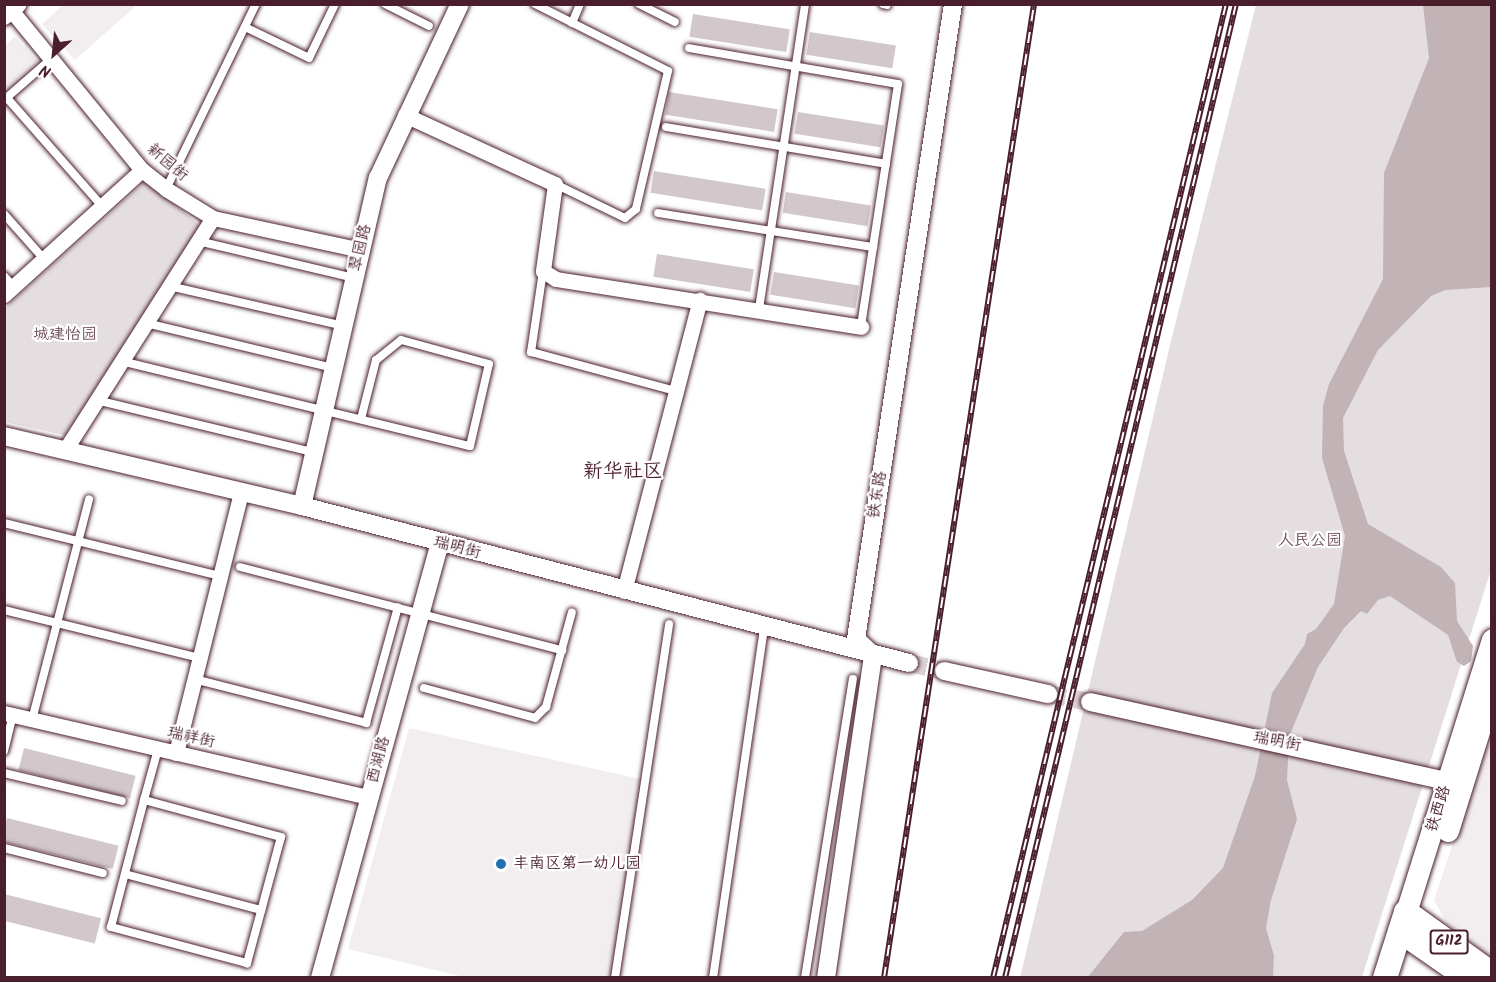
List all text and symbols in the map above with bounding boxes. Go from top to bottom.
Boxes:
north arrow [24,24,84,84]
text: N [35,57,56,84]
street label: 新园街 [142,140,192,186]
street label: 翠园路 [346,222,376,274]
park label: 城建怡园 [33,325,97,345]
district label: 新华社区 [583,460,663,484]
street label: 铁东路 [865,470,891,520]
park label: 人民公园 [1278,531,1342,551]
street label: 瑞明街 [431,533,483,563]
street label: 瑞祥街 [165,723,217,753]
street label: 瑞明街 [1252,728,1302,756]
street label: 西湖路 [364,734,394,786]
street label: 铁西路 [1423,783,1455,835]
place label: 丰南区第一幼儿园 [513,854,641,874]
marker: 丰南区第一幼儿园 [494,857,508,871]
road number: G112 [1430,930,1468,954]

